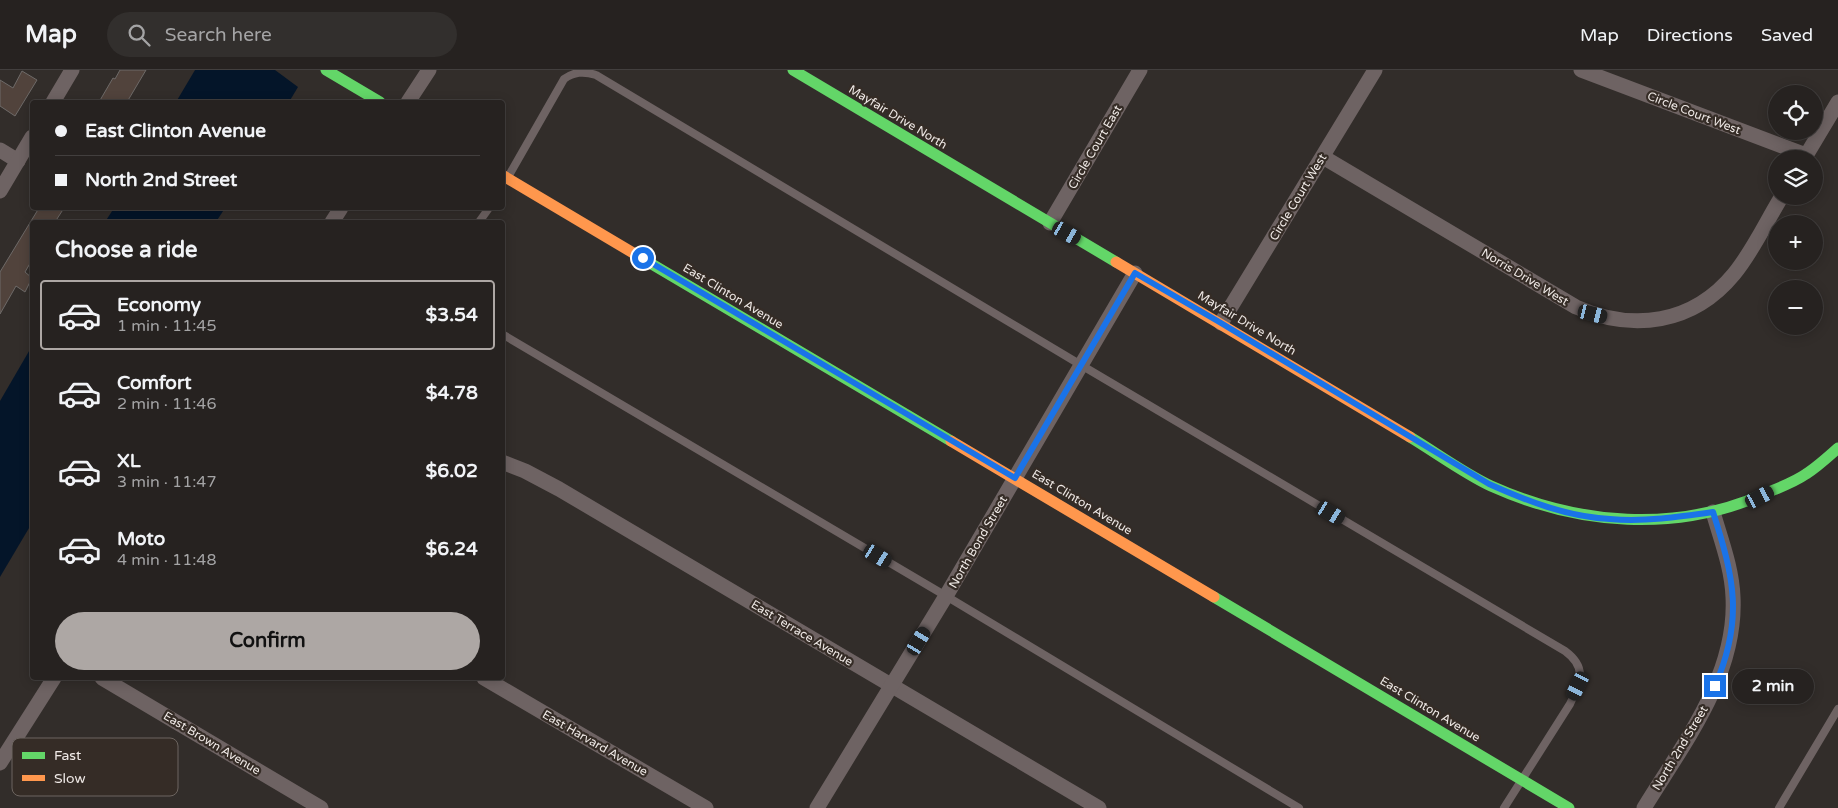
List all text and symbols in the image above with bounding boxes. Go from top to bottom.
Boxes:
search box [107,12,457,57]
text: Map [25,20,77,49]
icon: search [125,21,153,49]
text: Search here [165,24,272,46]
text: Map [1580,24,1619,46]
text: Directions [1647,24,1733,46]
text: Saved [1761,24,1813,46]
street label: Mayfair Drive North [846,82,950,152]
map controls [1768,85,1823,335]
button: locate [1768,85,1823,140]
street label: Circle Court West [1645,89,1743,137]
street label: Circle Court East [1065,102,1125,192]
text: East Clinton Avenue [85,120,266,142]
button: layers [1768,150,1823,205]
street label: Circle Court West [1267,151,1330,243]
text: North 2nd Street [85,169,237,191]
button: + [1768,215,1823,270]
car [1050,219,1083,247]
text: Choose a ride [55,237,198,263]
street label: Norris Drive West [1479,245,1571,309]
route start [632,247,654,269]
street label: East Clinton Avenue [680,261,786,332]
button: − [1768,280,1823,335]
street label: Mayfair Drive North [1195,288,1299,358]
icon: car [57,293,102,338]
text: Economy [117,294,201,316]
car [1576,303,1609,325]
text: $3.54 [426,304,478,326]
text: 1 min · 11:45 [117,316,216,336]
icon: car [57,371,102,416]
text: Comfort [117,372,191,394]
text: $4.78 [426,382,478,404]
text: 2 min · 11:46 [117,394,216,414]
icon: car [57,449,102,494]
text: XL [117,450,141,472]
text: $6.02 [426,460,478,482]
street label: East Clinton Avenue [1029,467,1135,538]
text: 3 min · 11:47 [117,472,216,492]
car [1743,484,1776,510]
street label: North Bond Street [946,493,1010,591]
car [1314,499,1347,527]
icon: car [57,527,102,572]
text: Moto [117,528,165,550]
text: $6.24 [426,538,478,560]
car [861,542,894,570]
text: 4 min · 11:48 [117,550,216,570]
street label: East Terrace Avenue [749,597,856,669]
button: Confirm [55,612,480,670]
car [904,624,933,658]
callout: 2 min [1732,668,1815,704]
car [1564,669,1591,703]
street label: East Clinton Avenue [1377,674,1483,745]
route end [1704,675,1726,697]
text: 2 min [1752,676,1794,696]
street label: North 2nd Street [1649,703,1711,793]
street label: East Harvard Avenue [540,707,650,779]
street label: East Brown Avenue [161,709,263,778]
legend [12,738,178,796]
text: Fast [54,747,82,764]
text: Slow [54,770,86,787]

